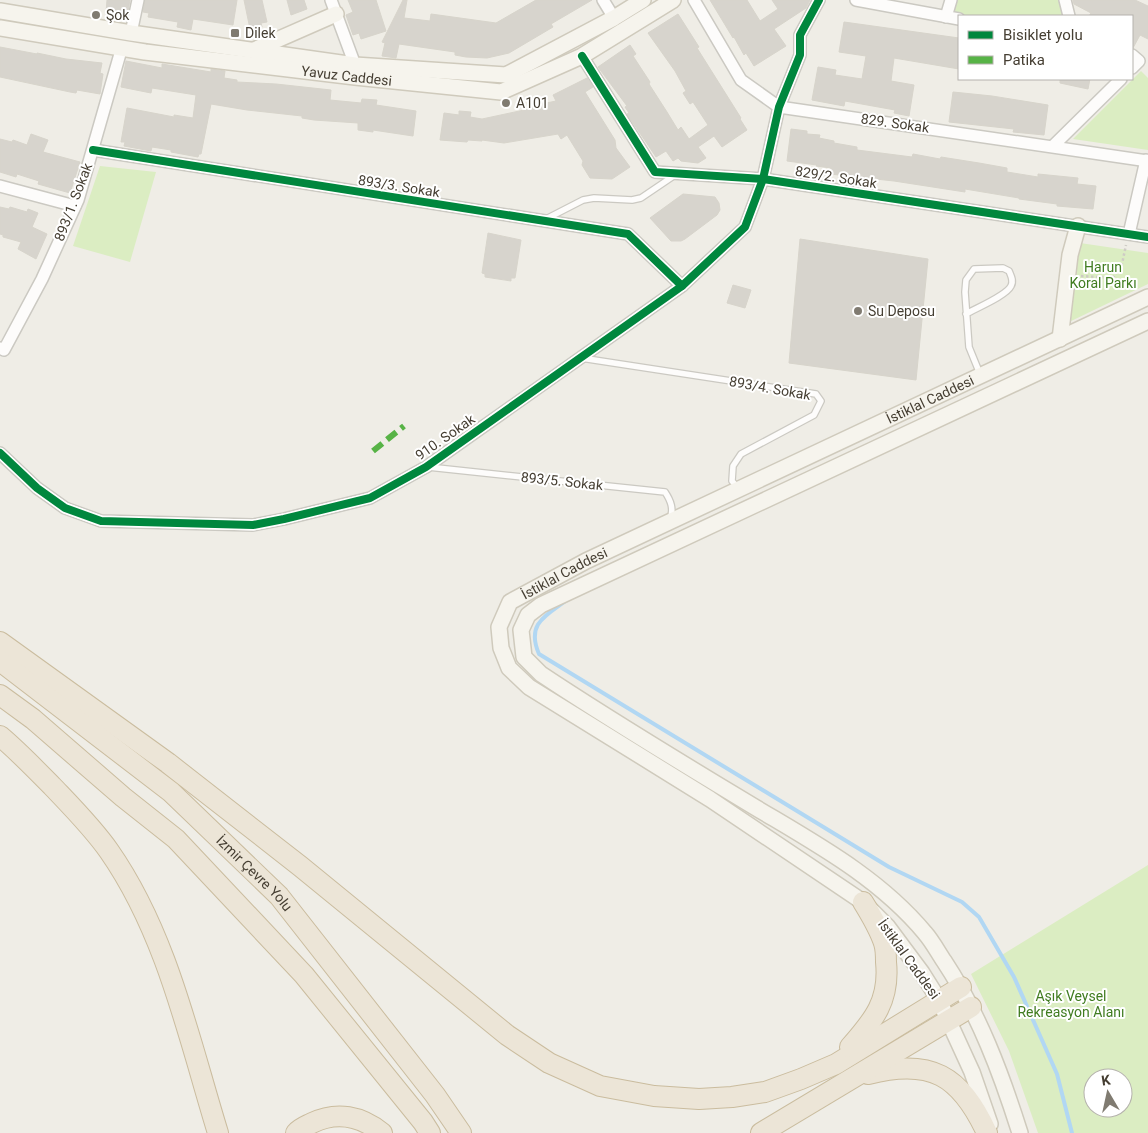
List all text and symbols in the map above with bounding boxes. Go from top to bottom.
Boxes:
place label: Şok [106,7,130,23]
marker: Şok [90,9,102,21]
legend [958,15,1133,80]
place label: Dilek [245,25,276,41]
text: Bisiklet yolu [1003,26,1083,44]
marker: Dilek [229,27,241,39]
text: Patika [1003,51,1045,69]
street label: Yavuz Caddesi [300,63,393,89]
place label: A101 [516,95,549,111]
marker: A101 [500,97,512,109]
street label: 829. Sokak [860,110,931,136]
street label: 893/1. Sokak [51,160,96,243]
street label: 829/2. Sokak [794,163,879,191]
street label: 893/3. Sokak [357,172,442,200]
park label: Harun Koral Parkı [1069,259,1137,291]
place label: Su Deposu [868,303,935,319]
marker: Su Deposu [852,305,864,317]
street label: İstiklal Caddesi [884,372,976,427]
street label: 893/4. Sokak [728,373,813,403]
street label: 910. Sokak [412,410,479,463]
street label: 893/5. Sokak [520,469,605,493]
street label: İstiklal Caddesi [519,544,610,602]
street label: İzmir Çevre Yolu [213,832,296,914]
street label: İstiklal Caddesi [875,916,943,1002]
park label: Aşık Veysel Rekreasyon Alanı [1017,988,1125,1020]
north arrow [1083,1068,1133,1118]
text: K [1100,1072,1112,1089]

